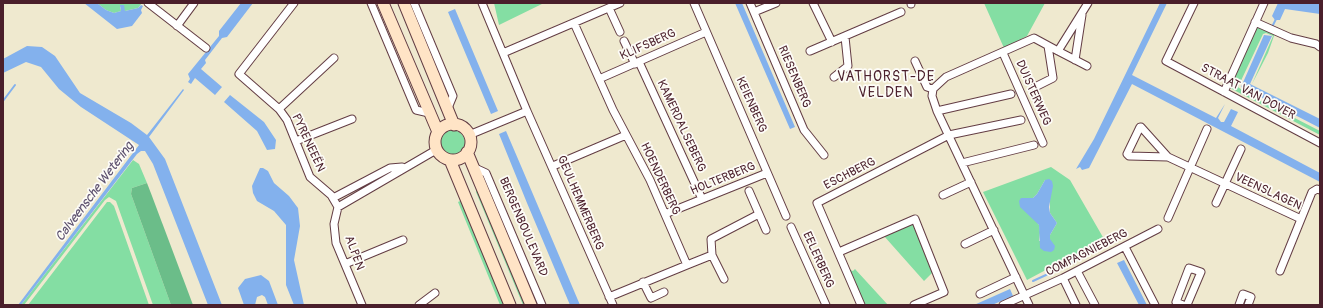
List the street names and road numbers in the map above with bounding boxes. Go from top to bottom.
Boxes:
street label: KLIFSBERG [618,26,678,64]
street label: RIESENBERG [774,44,814,110]
street label: DUISTERWEG [1012,58,1054,128]
street label: STRAAT VAN DOVER [1198,61,1298,123]
street label: KEIENBERG [732,75,770,135]
street label: KAMERDALSEBERG [653,78,709,174]
street label: PYRENEEËN [288,112,328,174]
street label: HOENDERBERG [637,140,683,218]
street label: GEULHEMMERBERG [554,154,606,252]
street label: ESCHBERG [822,155,878,193]
street label: HOLTERBERG [688,159,758,199]
street label: VEENSLAGEN [1232,170,1304,214]
street label: BERGENBOULEVARD [496,175,550,279]
street label: COMPAGNIEBERG [1044,226,1130,280]
street label: EELERBERG [799,229,837,291]
street label: ALPEN [341,234,367,272]

